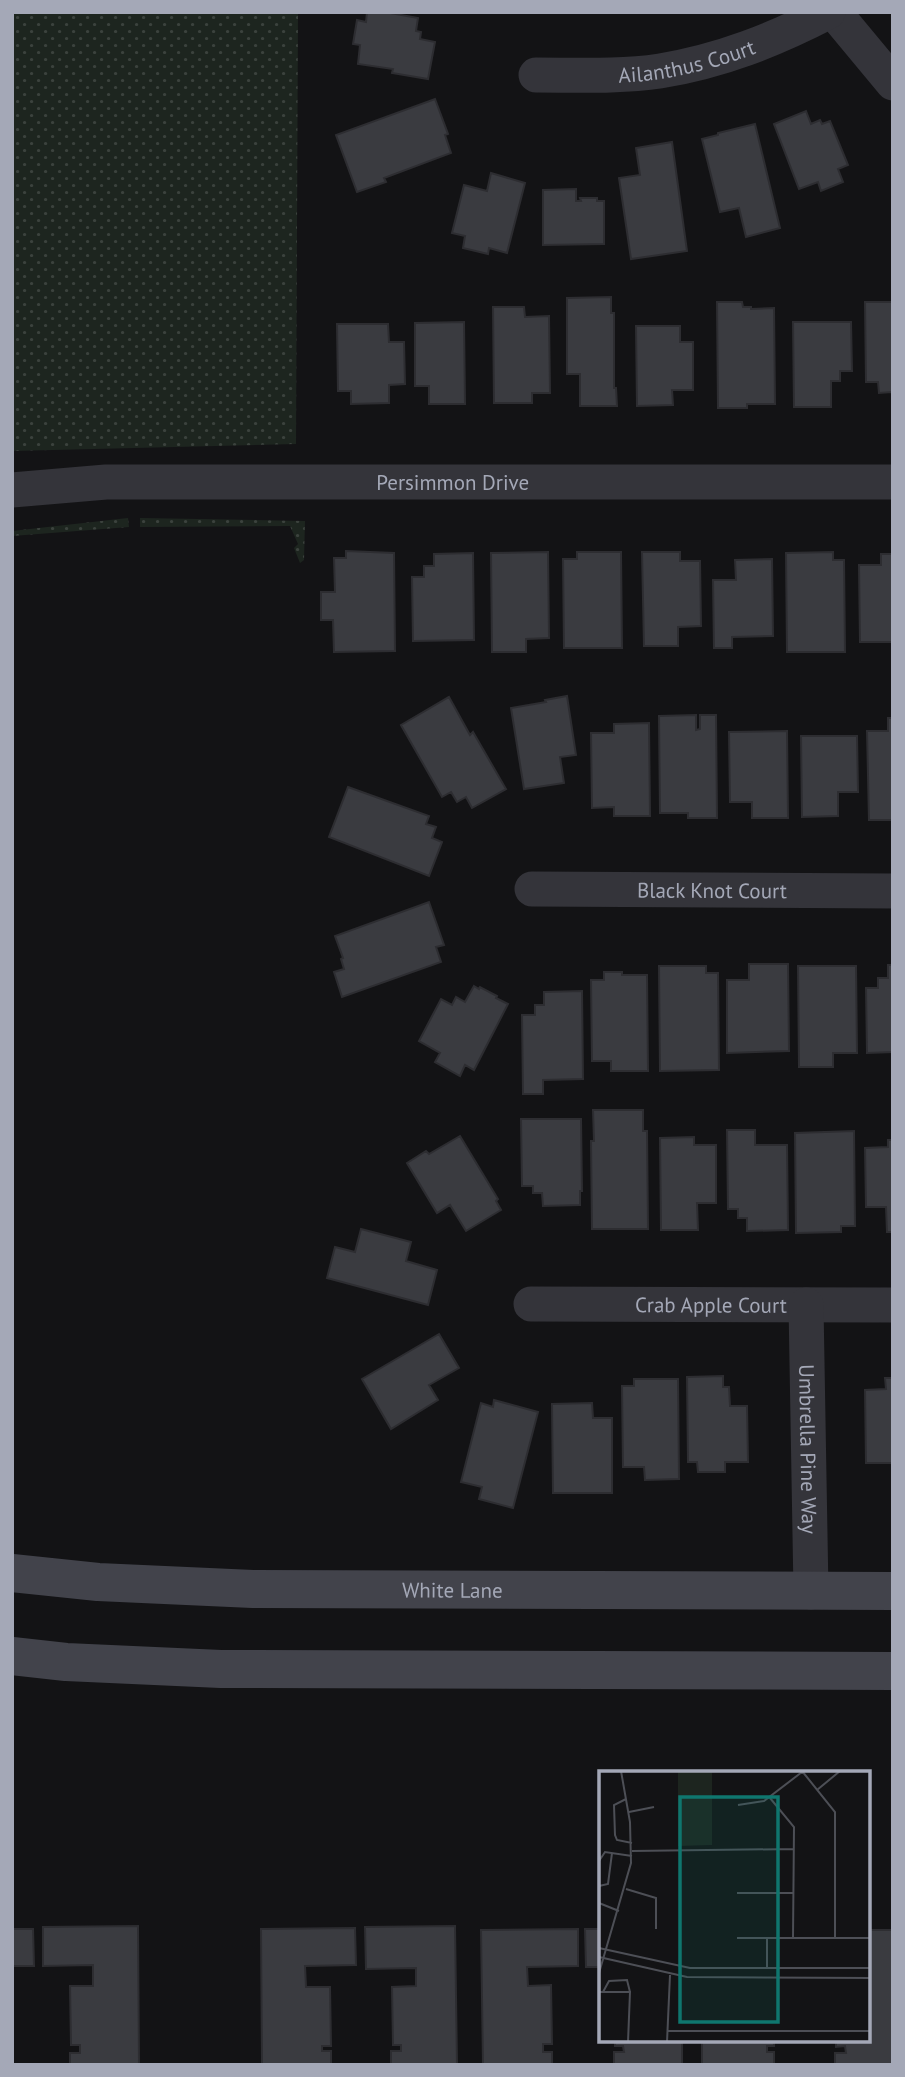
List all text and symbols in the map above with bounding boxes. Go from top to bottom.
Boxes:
street label: Ailanthus Court [618,33,759,88]
street label: Persimmon Drive [376,469,529,496]
street label: Black Knot Court [637,876,787,904]
street label: Crab Apple Court [635,1291,787,1318]
street label: Umbrella Pine Way [794,1364,823,1534]
street label: White Lane [402,1576,503,1603]
inset map [599,1771,870,2042]

